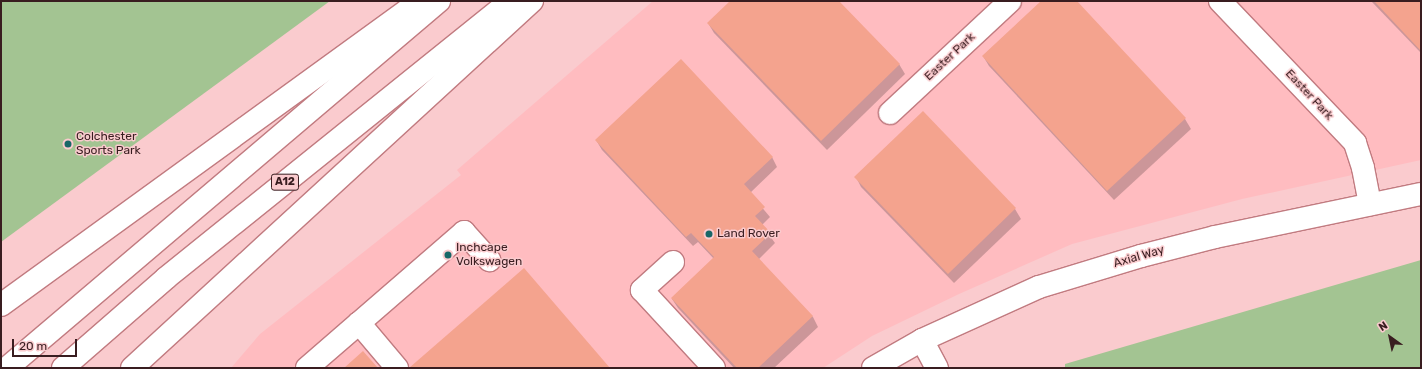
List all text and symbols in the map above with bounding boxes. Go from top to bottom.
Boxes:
street label: Easter Park [922,30,978,84]
street label: Easter Park [1282,67,1336,123]
place label: Colchester Sports Park [76,130,141,158]
marker: Colchester Sports Park [63,139,73,149]
road number: A12 [270,173,300,191]
place label: Land Rover [717,227,780,241]
marker: Land Rover [704,229,714,239]
place label: Inchcape Volkswagen [456,241,522,269]
street label: Axial Way [1112,243,1166,271]
marker: Inchcape Volkswagen [443,250,453,260]
north arrow [1370,317,1410,357]
text: N [1376,319,1390,334]
scale bar [14,331,79,357]
text: 20 m [19,339,47,353]

